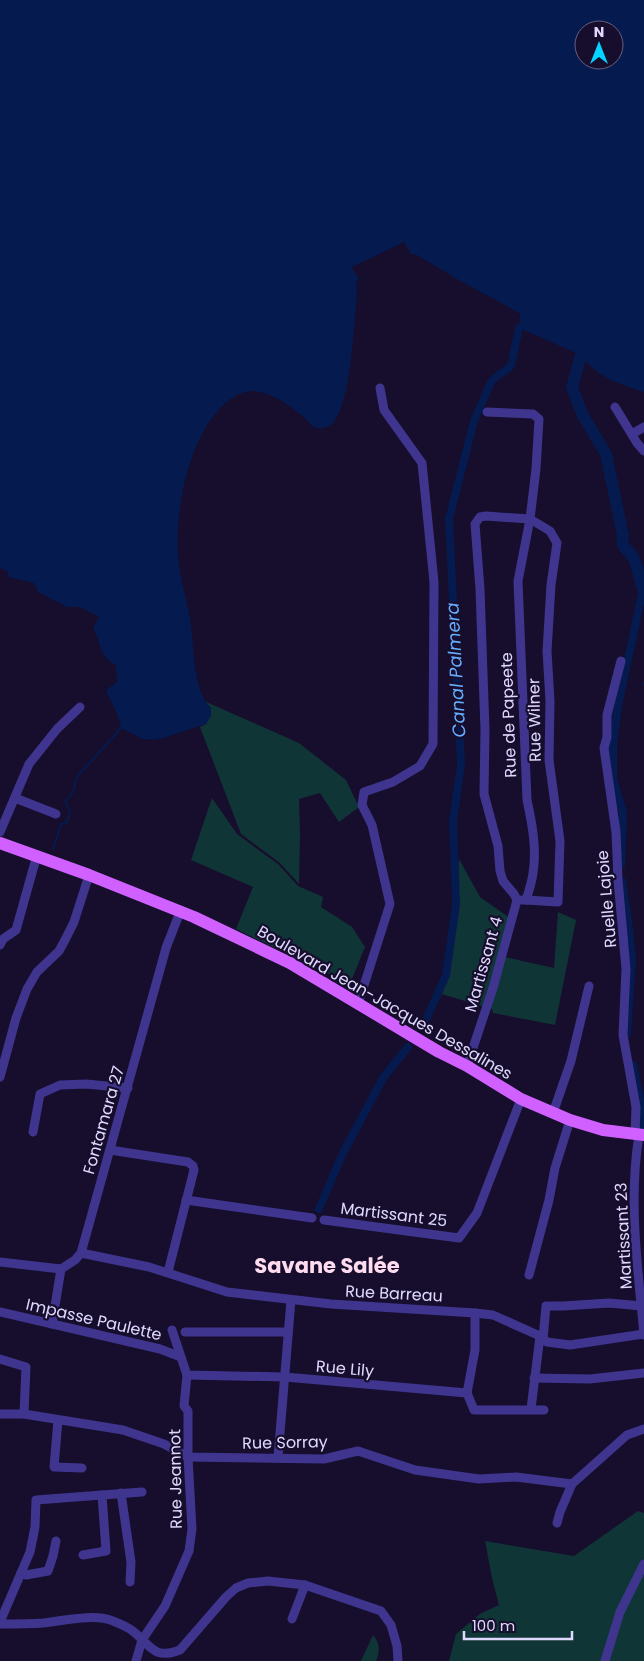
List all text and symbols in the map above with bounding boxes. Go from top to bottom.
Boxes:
north arrow [574,20,624,70]
text: N [594,22,604,42]
water label: Canal Palmera [439,602,472,738]
street label: Rue de Papeete [495,652,522,778]
street label: Rue Wilner [522,678,547,762]
street label: Ruelle Lajoie [591,849,622,949]
street label: Martissant 4 [459,914,508,1015]
street label: Boulevard Jean-Jacques Dessalines [253,920,517,1085]
street label: Fontamara 27 [77,1063,130,1177]
street label: Martissant 23 [609,1182,638,1290]
street label: Martissant 25 [339,1197,449,1232]
district label: Savane Salée [254,1251,400,1280]
street label: Rue Barreau [345,1279,443,1308]
street label: Impasse Paulette [24,1293,164,1346]
street label: Rue Lily [315,1355,375,1382]
street label: Rue Jeannot [163,1429,188,1529]
street label: Rue Sorray [242,1430,328,1455]
scale bar [464,1608,572,1640]
text: 100 m [472,1615,515,1636]

